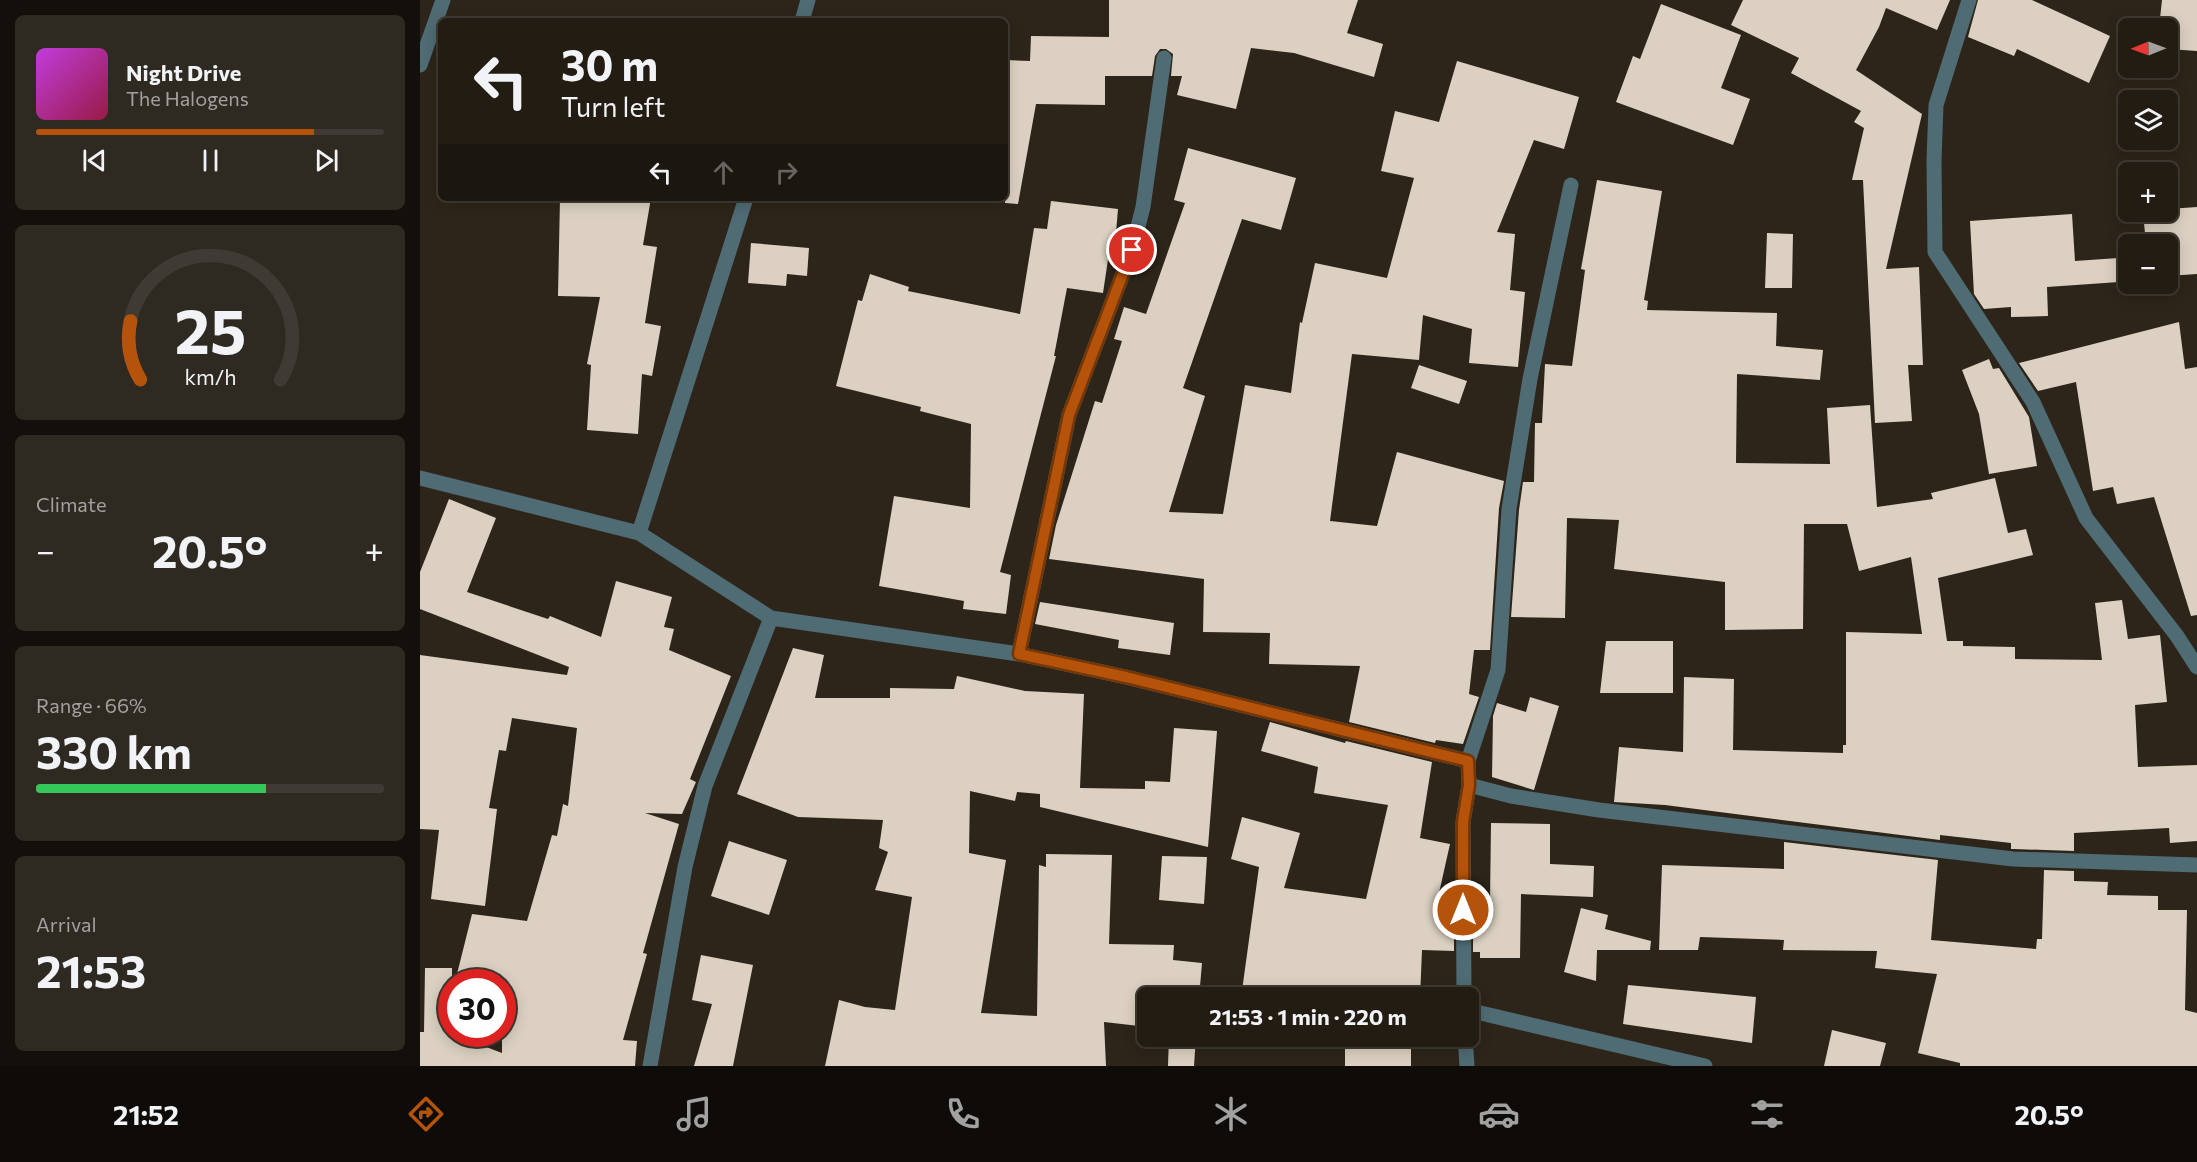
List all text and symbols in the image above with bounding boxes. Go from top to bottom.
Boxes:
north arrow [2118,18,2178,78]
map controls [2118,18,2178,294]
text: 30 m [561,38,658,90]
icon: left [462,42,540,120]
text: Night Drive [126,59,241,86]
text: The Halogens [126,86,249,110]
text: Turn left [561,90,665,123]
button: layers [2118,90,2178,150]
icon: previous [78,144,111,177]
icon: pause [194,144,227,177]
icon: next [310,144,343,177]
icon: left [644,156,677,189]
icon: ahead [707,156,740,189]
icon: right [770,156,803,189]
button: + [2118,162,2178,222]
pin [1106,224,1157,275]
icon: arrive [1115,233,1148,266]
button: − [2118,234,2178,294]
text: 25 [174,291,246,367]
text: km/h [184,363,236,389]
text: Climate [36,492,106,516]
text: 20.5° [152,522,267,577]
text: − [36,529,55,570]
text: + [365,529,384,570]
text: Range · 66% [36,693,147,717]
text: 330 km [36,723,192,778]
position arrow [1431,878,1495,942]
text: Arrival [36,912,97,936]
text: 21:53 [36,942,146,997]
speed limit sign: 30 [438,969,516,1047]
text: 21:53 · 1 min · 220 m [1209,1003,1407,1030]
icon: directions [405,1093,447,1135]
icon: music [673,1093,715,1135]
icon: phone [942,1093,984,1135]
icon: climate [1210,1093,1252,1135]
icon: car [1478,1093,1520,1135]
icon: filters [1746,1093,1788,1135]
text: 21:52 [113,1098,179,1131]
text: 20.5° [2014,1098,2084,1131]

